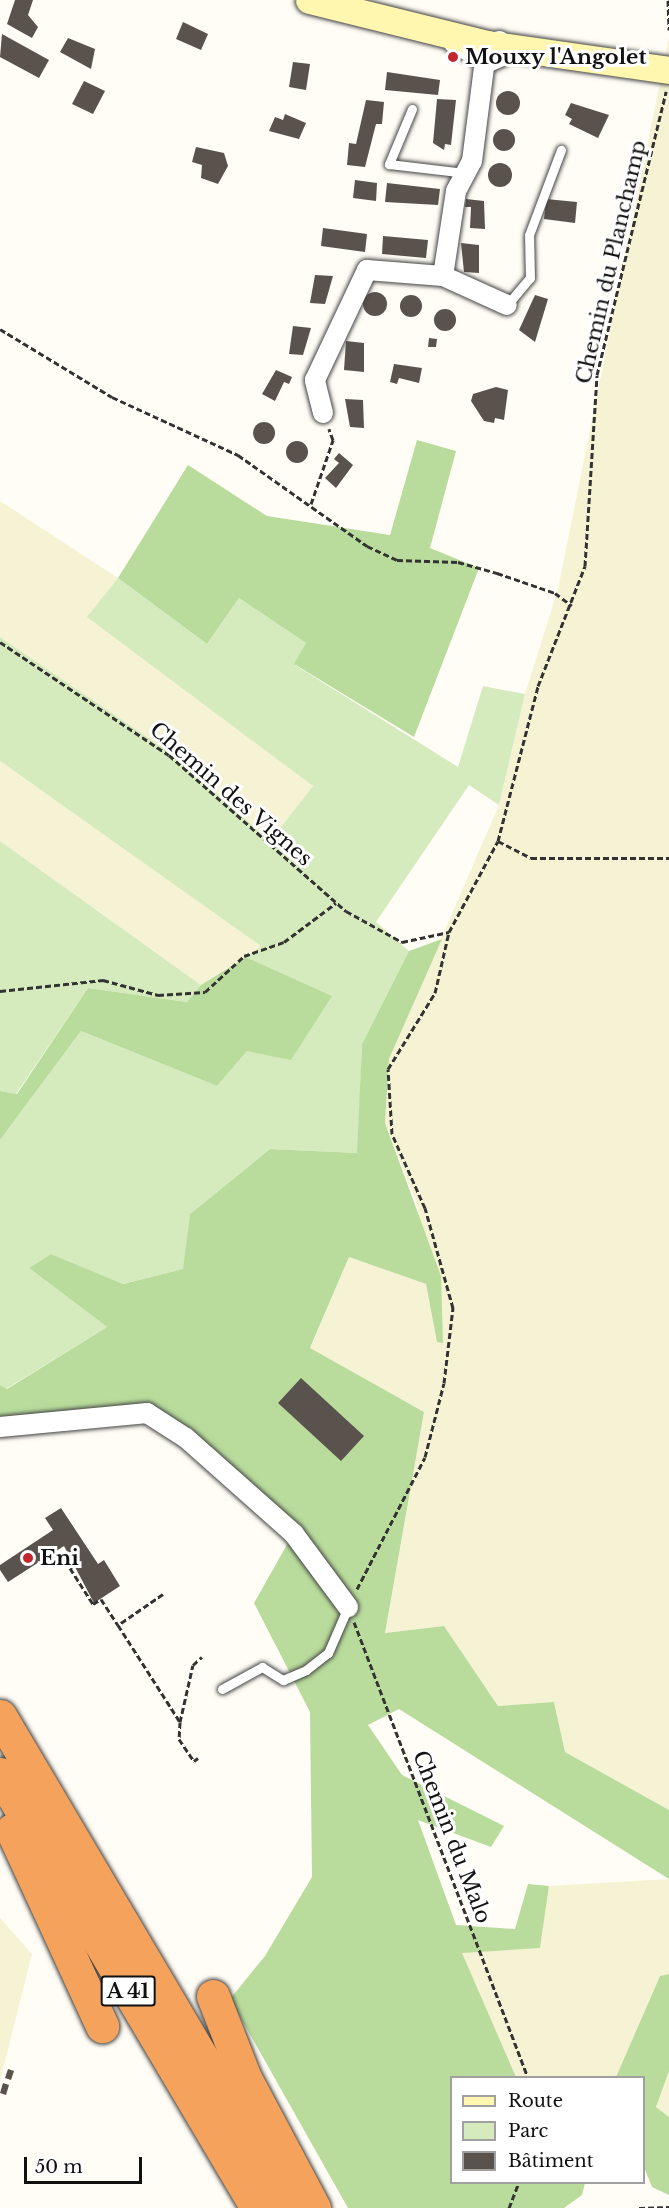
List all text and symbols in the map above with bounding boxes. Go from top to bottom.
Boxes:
place label: Mouxy l'Angolet [465,44,647,70]
marker: Mouxy l'Angolet [446,50,460,64]
street label: Chemin du Planchamp [571,138,651,386]
street label: Chemin des Vignes [144,716,318,872]
place label: Eni [40,1545,79,1571]
marker: Eni [21,1551,35,1565]
street label: Chemin du Malo [407,1747,497,1927]
road number: A 41 [100,1974,156,2008]
legend [450,2076,645,2184]
text: Route [508,2090,563,2112]
text: Parc [508,2120,548,2142]
scale bar [27,2145,146,2183]
text: Bâtiment [508,2150,594,2172]
text: 50 m [35,2156,83,2178]

